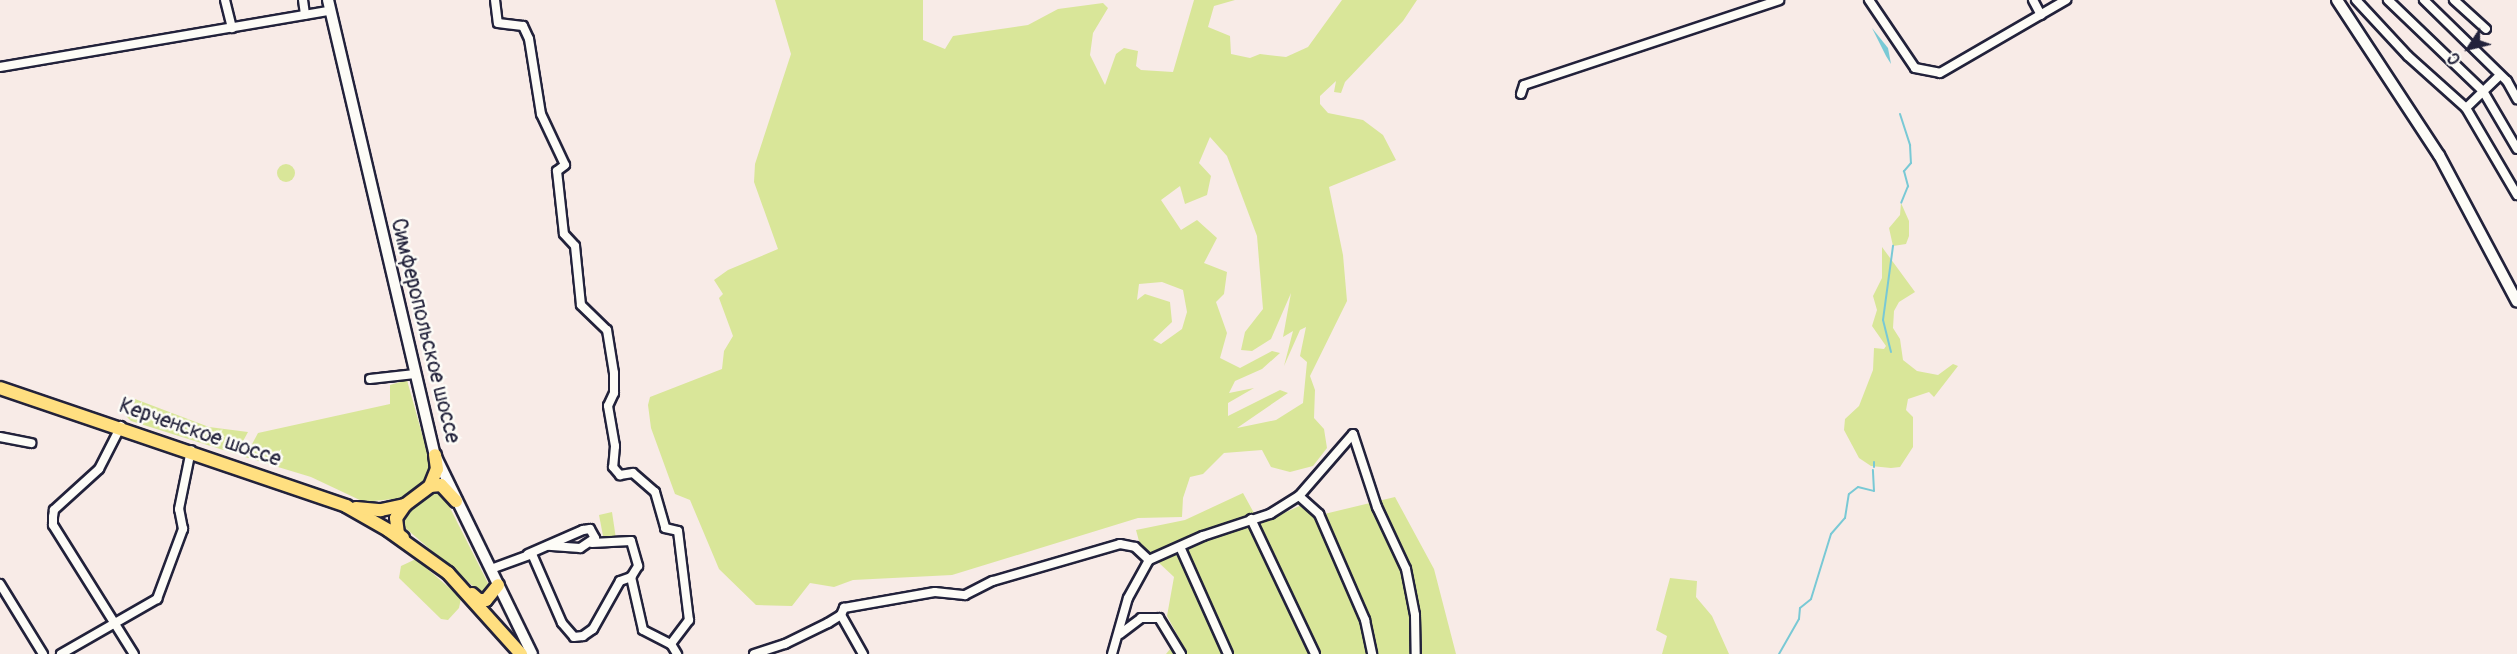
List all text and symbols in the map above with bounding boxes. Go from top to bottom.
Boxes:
north arrow [2439,18,2499,78]
text: С [2443,49,2465,68]
street label: Симферопольское шоссе [385,216,465,446]
street label: Керченское шоссе [116,394,284,472]

